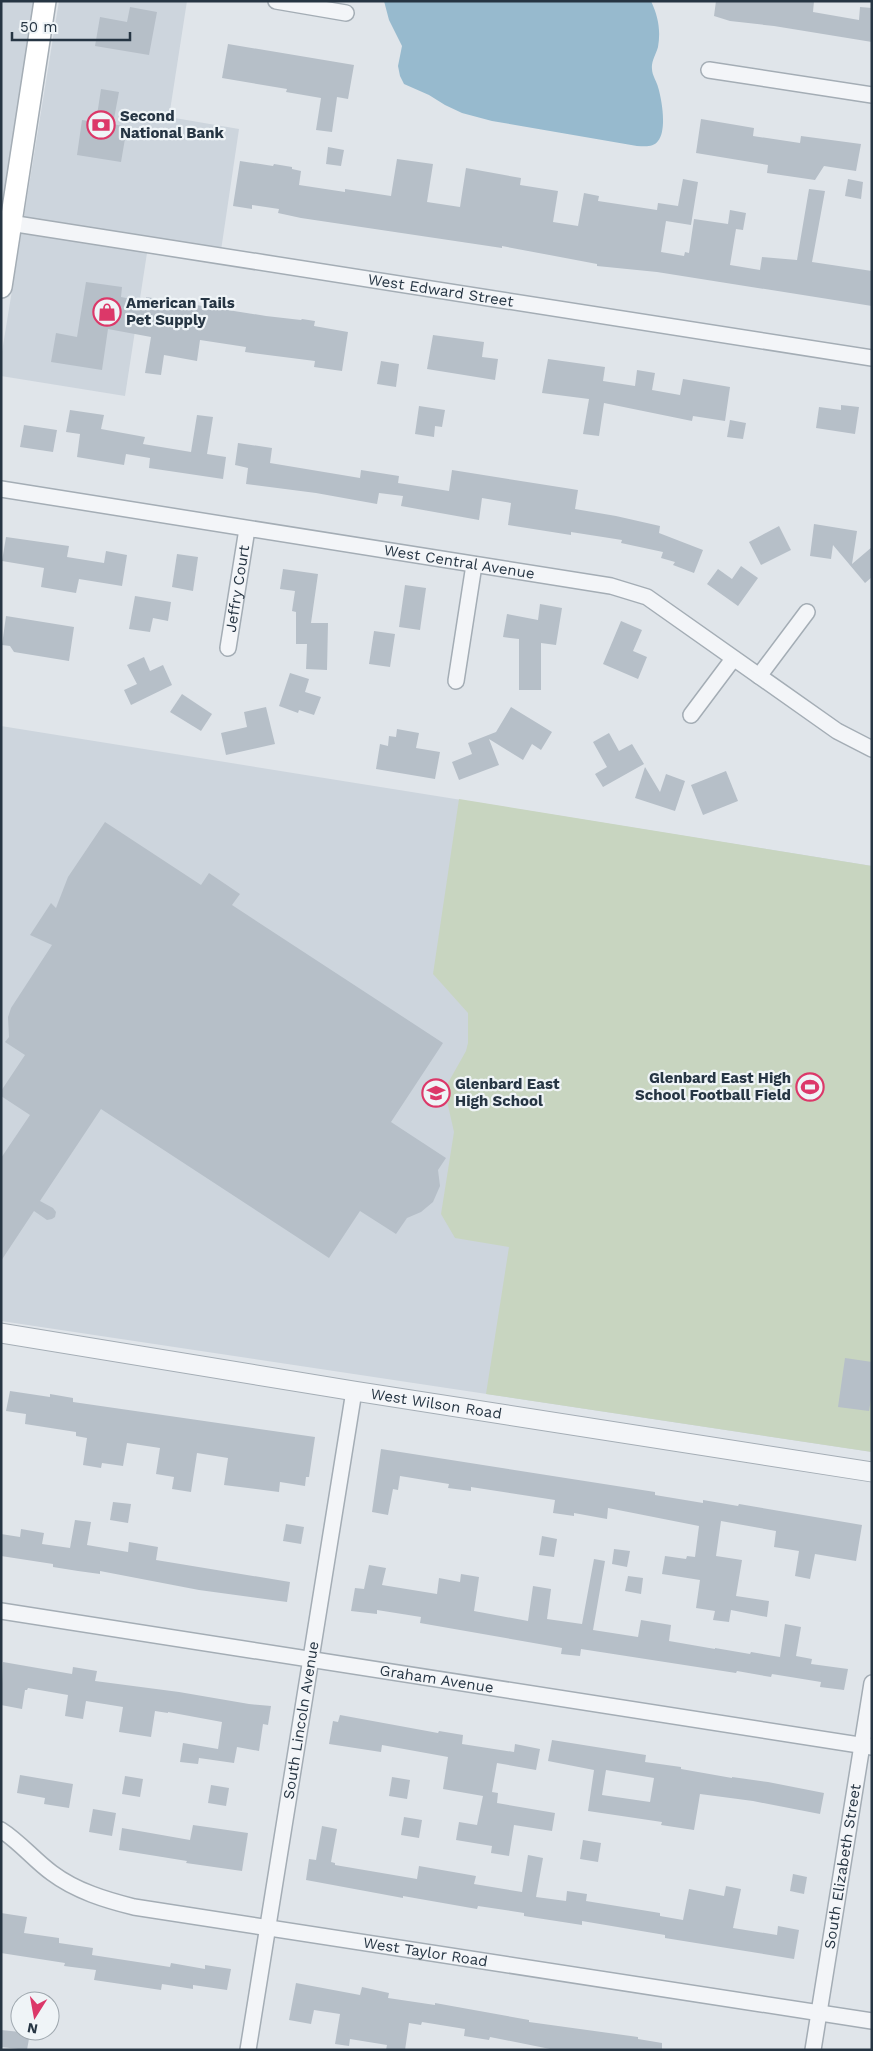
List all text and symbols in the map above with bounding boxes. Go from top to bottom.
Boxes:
scale bar [12,10,130,42]
text: 50 m [20,18,57,36]
place label: Second National Bank [120,107,225,142]
bank icon: Second National Bank [86,110,116,140]
street label: West Edward Street [367,270,516,311]
place label: American Tails Pet Supply [126,294,235,329]
shop icon: American Tails Pet Supply [92,297,122,327]
street label: West Central Avenue [383,541,536,583]
street label: Jeffry Court [222,543,253,634]
place label: Glenbard East High School Football Field [635,1069,791,1104]
sports icon: Glenbard East High School Football Field [795,1072,825,1102]
place label: Glenbard East High School [455,1075,560,1110]
school or university icon: Glenbard East High School [421,1078,451,1108]
street label: West Wilson Road [369,1385,503,1423]
street label: South Lincoln Avenue [279,1640,323,1801]
street label: Graham Avenue [379,1661,495,1697]
street label: South Elizabeth Street [820,1782,865,1950]
street label: West Taylor Road [362,1934,489,1971]
north arrow [10,1991,60,2041]
text: N [26,2020,39,2038]

